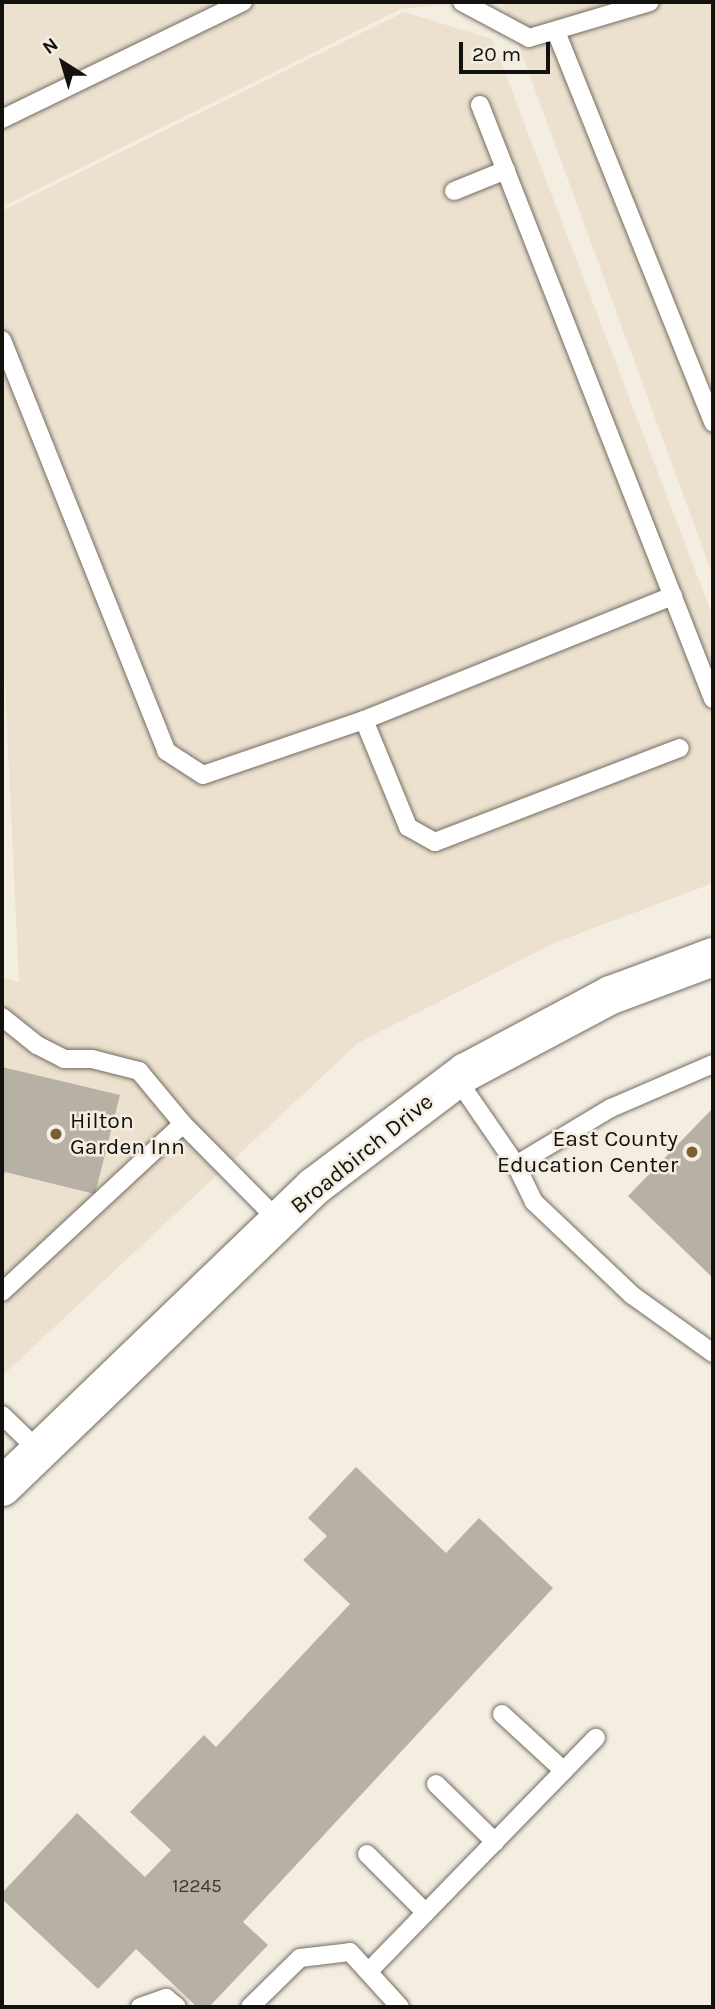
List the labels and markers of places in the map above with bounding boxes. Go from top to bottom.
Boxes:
place label: Hilton Garden Inn [70,1107,185,1161]
place label: East County Education Center [497,1125,678,1179]
marker: Hilton Garden Inn [48,1126,64,1142]
marker: East County Education Center [684,1144,700,1160]

